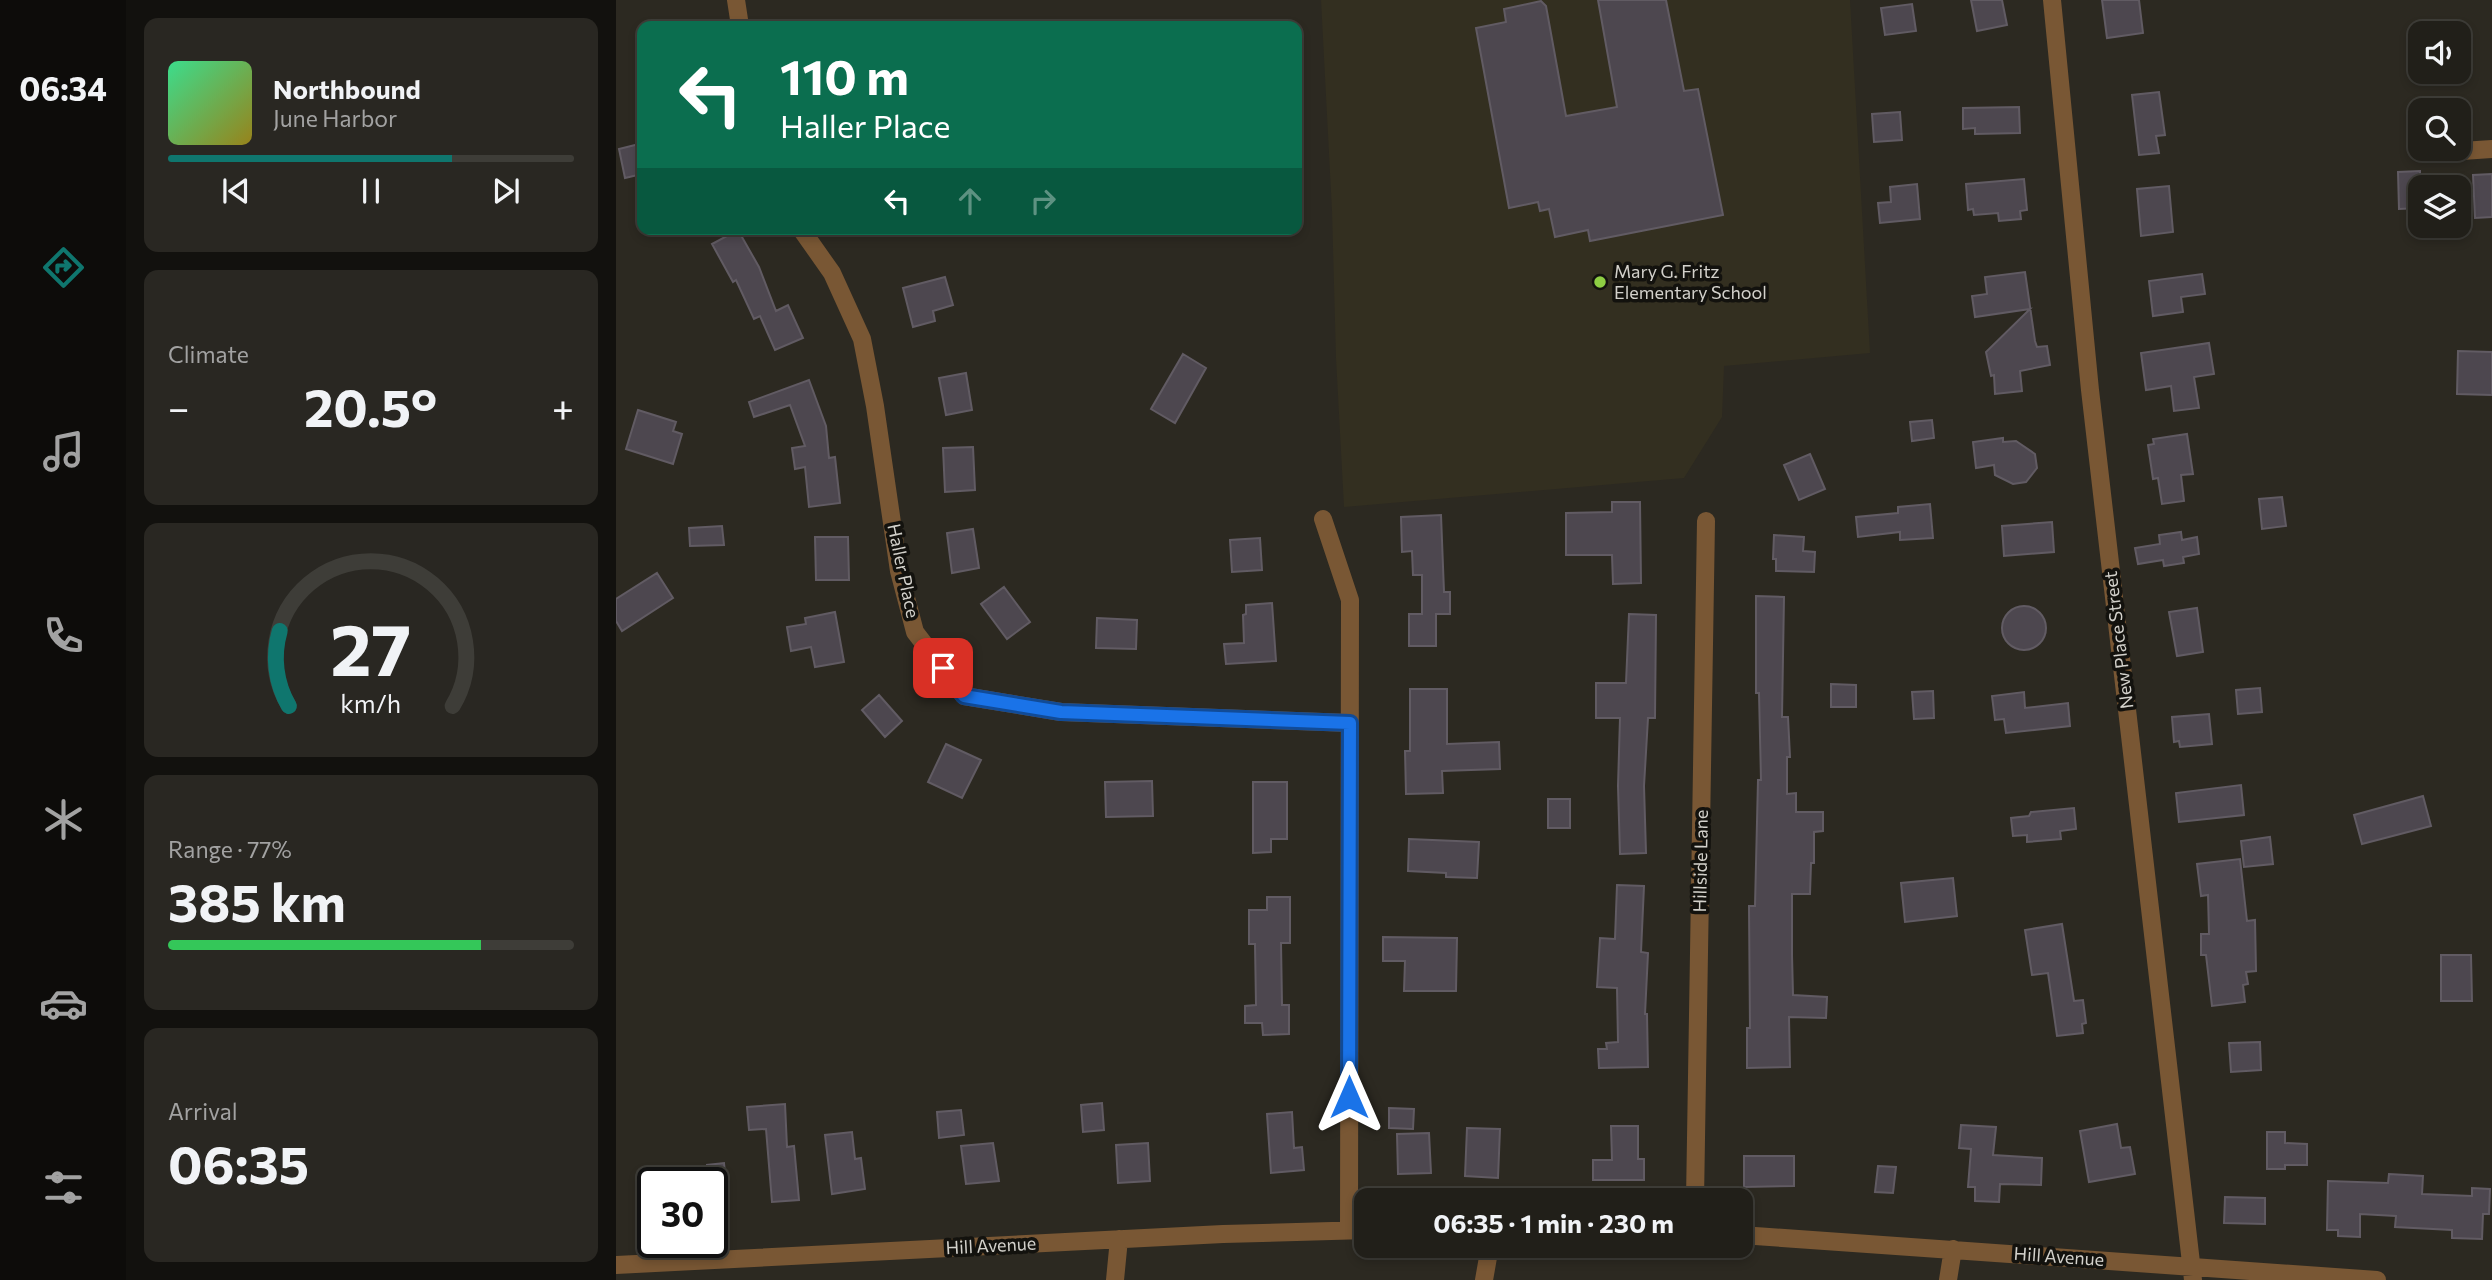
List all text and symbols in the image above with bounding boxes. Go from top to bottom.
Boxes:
map controls [2408,21,2471,238]
button: sound [2408,21,2471,84]
text: 110 m [780,45,909,105]
icon: left [665,49,756,140]
text: 06:34 [19,68,107,108]
text: Northbound [273,73,421,104]
button: search [2408,98,2471,161]
text: June Harbor [273,104,397,132]
text: Haller Place [780,105,950,145]
icon: previous [217,172,255,210]
icon: pause [352,172,390,210]
icon: next [487,172,525,210]
button: layers [2408,175,2471,238]
icon: left [878,182,916,220]
icon: ahead [951,182,989,220]
icon: right [1024,182,1062,220]
icon: directions [39,243,88,292]
place label: Mary G. Fritz Elementary School [1614,260,1767,303]
marker: Mary G. Fritz Elementary School [1592,274,1608,290]
text: Climate [168,340,249,368]
text: 20.5° [304,374,437,438]
text: − [168,383,190,430]
text: + [552,383,574,430]
icon: music [39,427,88,476]
street label: Haller Place [883,522,925,620]
street label: New Place Street [2099,570,2137,710]
text: 27 [331,602,411,691]
icon: phone [39,611,88,660]
pin [913,638,973,698]
icon: arrive [924,649,962,687]
text: km/h [341,688,401,718]
icon: climate [39,795,88,844]
street label: Hillside Lane [1688,809,1712,913]
text: Range · 77% [168,835,292,863]
text: 385 km [168,869,346,933]
icon: car [39,979,88,1028]
position arrow [1312,1060,1386,1134]
text: Arrival [168,1097,238,1125]
text: 06:35 [168,1131,309,1195]
icon: filters [39,1163,88,1212]
speed limit sign: 30 [637,1167,728,1258]
text: 06:35 · 1 min · 230 m [1433,1207,1674,1238]
street label: Hill Avenue [945,1232,1037,1258]
street label: Hill Avenue [2013,1242,2105,1270]

